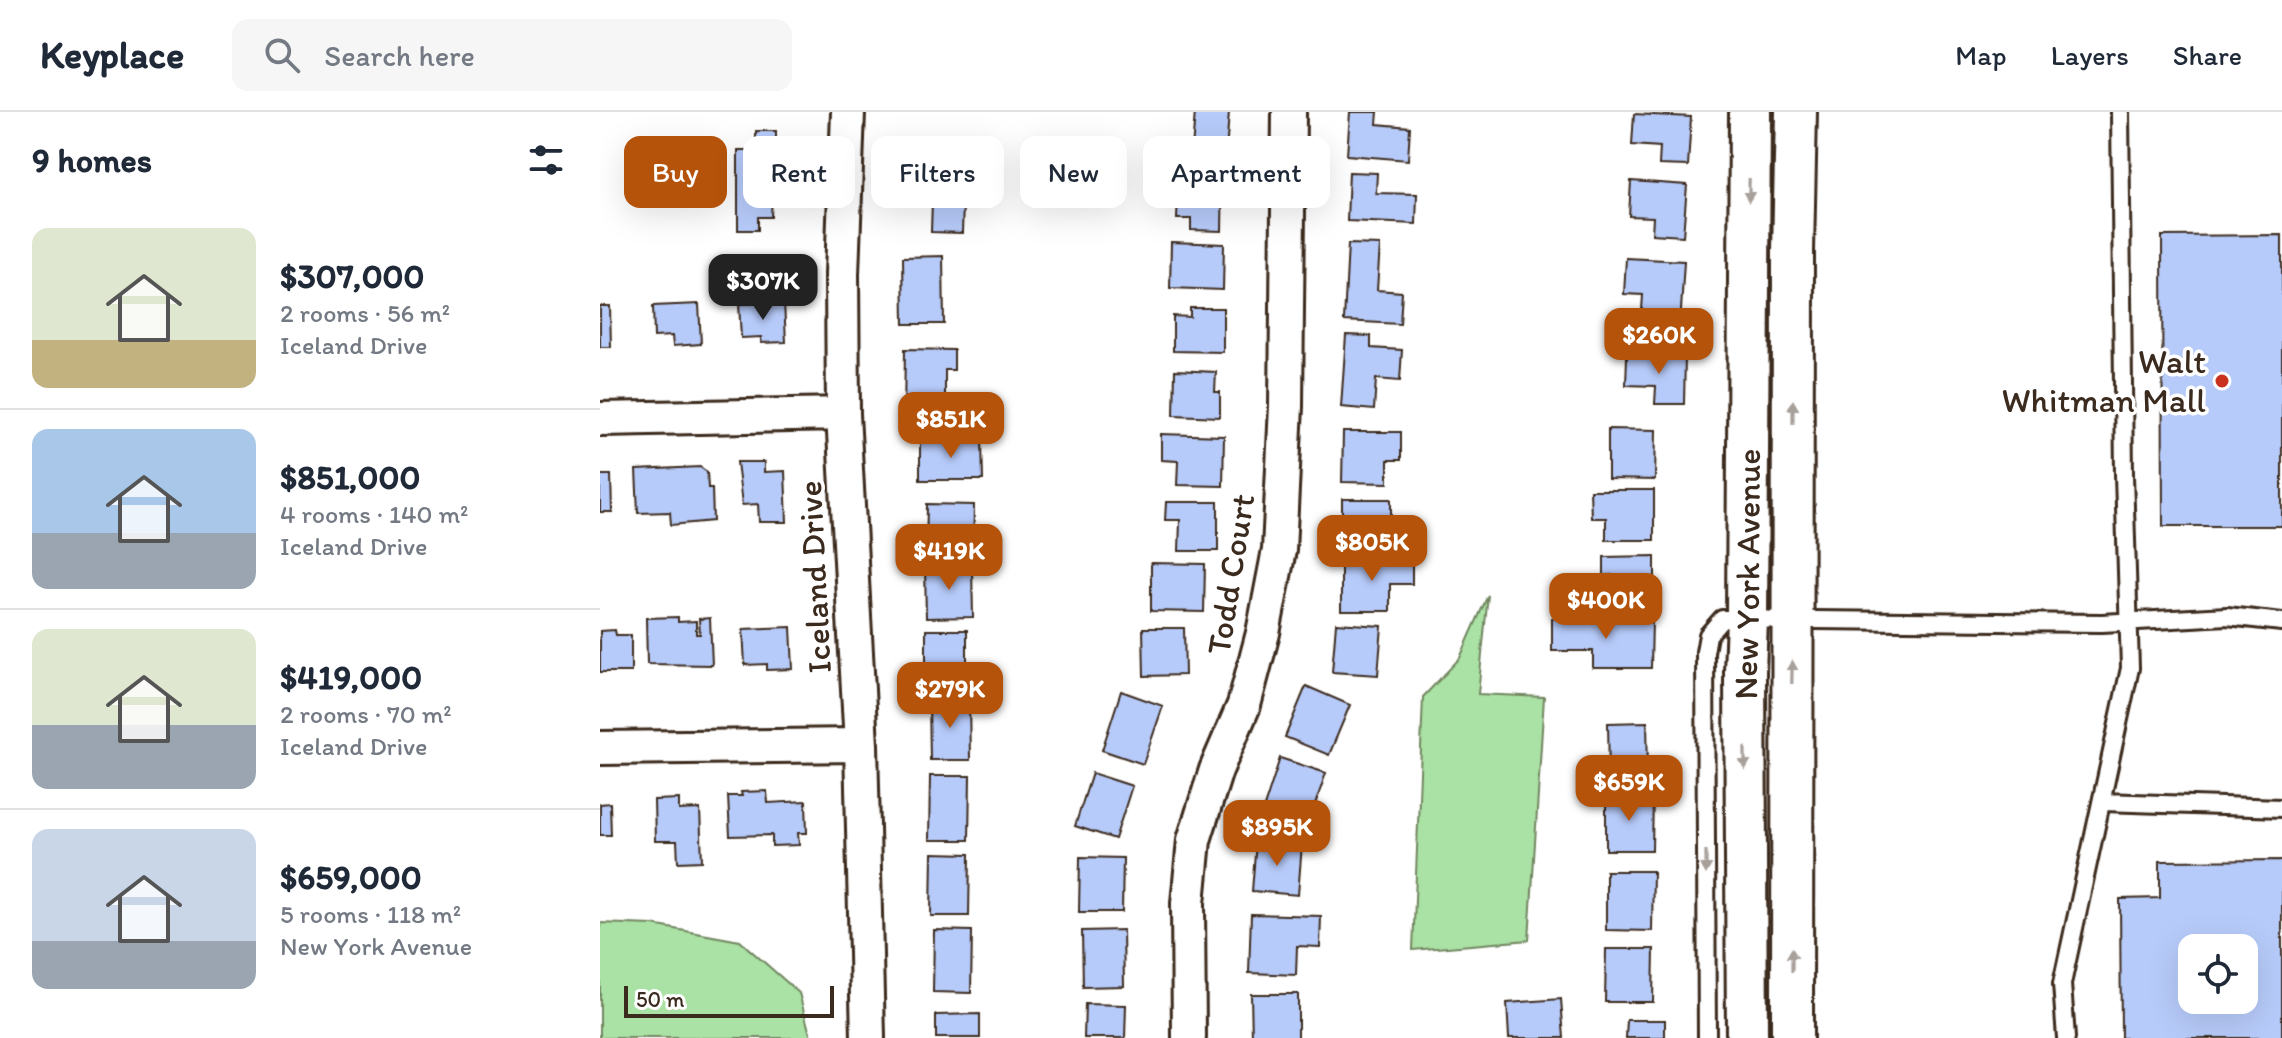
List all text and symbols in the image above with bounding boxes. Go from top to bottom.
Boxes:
search box [232,19,792,91]
text: Keyplace [40,32,184,78]
icon: search [260,33,304,77]
text: Search here [324,37,475,74]
text: Map [1955,38,2007,72]
text: Layers [2051,38,2129,72]
text: Share [2173,38,2242,72]
chip: Buy [624,136,727,208]
chip: Rent [743,136,855,208]
chip: Filters [871,136,1004,208]
chip: New [1020,136,1127,208]
chip: Apartment [1143,136,1330,208]
icon: filters [524,138,568,182]
text: 9 homes [32,140,152,181]
one-way arrow [1743,178,1756,203]
pin: $307K [707,254,819,322]
text: $307,000 [280,256,424,297]
icon: home [96,260,192,356]
text: $307K [727,264,799,296]
text: 2 rooms · 56 m² [280,297,450,329]
pin: $260K [1603,308,1715,376]
text: $260K [1622,318,1696,350]
text: Iceland Drive [280,329,427,361]
place label: Walt Whitman Mall [2001,341,2206,421]
marker: Walt Whitman Mall [2213,372,2231,390]
pin: $851K [895,392,1007,460]
one-way arrow [1787,399,1799,424]
text: $851K [916,402,986,434]
street label: New York Avenue [1725,448,1769,700]
text: $851,000 [280,457,420,498]
icon: home [96,461,192,557]
street label: Iceland Drive [789,480,840,674]
street label: Todd Court [1198,491,1263,657]
text: 4 rooms · 140 m² [280,498,468,530]
pin: $805K [1316,515,1428,583]
pin: $419K [893,524,1005,592]
text: $805K [1335,525,1409,557]
text: Iceland Drive [280,530,427,562]
text: $419K [913,534,985,566]
pin: $400K [1550,573,1662,641]
text: $400K [1567,583,1645,615]
text: $419,000 [280,657,422,698]
one-way arrow [1786,659,1798,684]
icon: home [96,661,192,757]
pin: $279K [894,662,1006,730]
text: $279K [915,672,985,704]
text: 2 rooms · 70 m² [280,698,452,730]
text: Iceland Drive [280,730,427,762]
one-way arrow [1739,746,1751,771]
pin: $659K [1573,755,1685,823]
text: $659K [1594,765,1664,797]
pin: $895K [1221,800,1333,868]
text: $895K [1241,810,1313,842]
one-way arrow [1700,850,1712,875]
text: $659,000 [280,857,422,898]
icon: home [96,861,192,957]
text: 5 rooms · 118 m² [280,898,461,930]
text: New York Avenue [280,930,472,962]
map controls [2178,934,2258,1014]
button: locate [2178,934,2258,1014]
one-way arrow [1786,947,1798,972]
scale bar [624,982,834,1018]
text: 50 m [636,986,685,1013]

